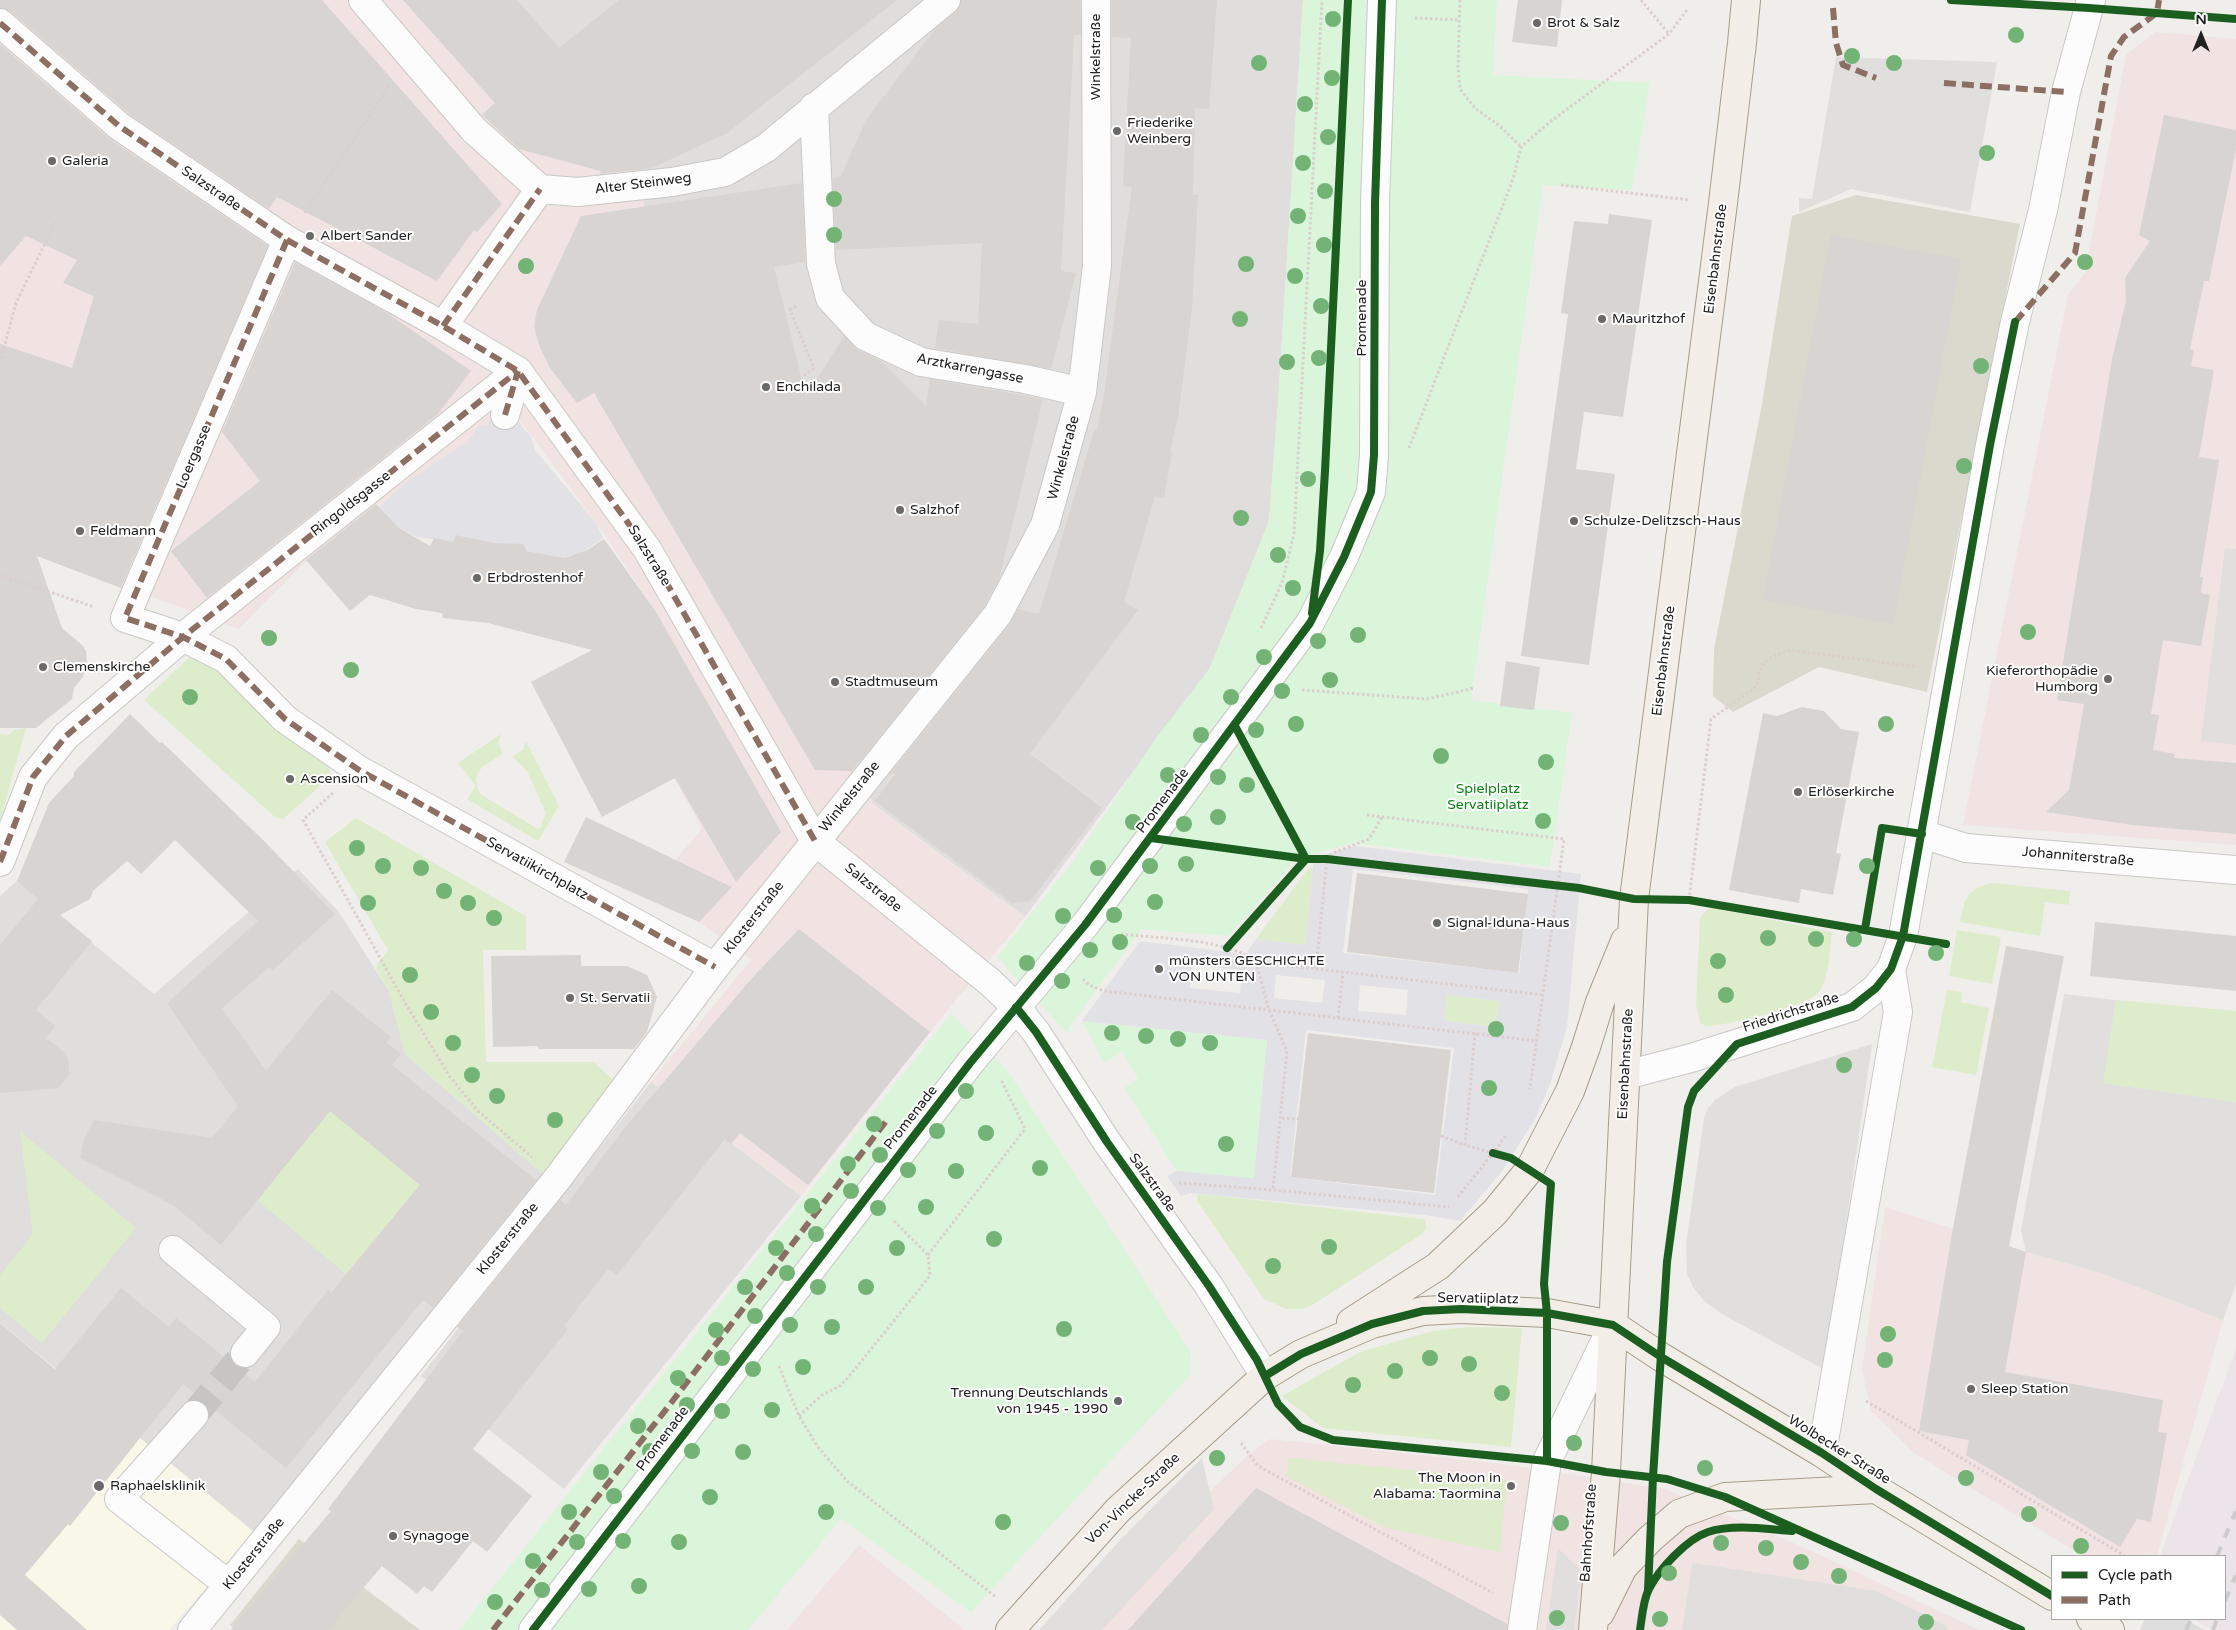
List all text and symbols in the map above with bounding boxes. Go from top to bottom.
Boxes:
north arrow [2176,10,2226,60]
text: N [2195,11,2207,28]
street label: Winkelstraße [1088,14,1104,100]
place label: Brot & Salz [1547,15,1620,31]
marker: Brot & Salz [1531,17,1543,29]
place label: Friederike Weinberg [1127,115,1193,148]
marker: Friederike Weinberg [1111,125,1123,137]
place label: Galeria [62,153,109,169]
marker: Galeria [46,155,58,167]
street label: Salzstraße [178,163,244,215]
street label: Alter Steinweg [594,170,692,198]
street label: Eisenbahnstraße [1701,203,1731,315]
place label: Albert Sander [320,228,412,244]
marker: Albert Sander [304,230,316,242]
street label: Promenade [1354,280,1370,356]
place label: Mauritzhof [1612,311,1685,327]
marker: Mauritzhof [1596,313,1608,325]
street label: Arztkarrengasse [915,350,1025,388]
place label: Enchilada [776,379,841,395]
marker: Enchilada [760,381,772,393]
street label: Winkelstraße [1045,414,1083,502]
street label: Loergasse [173,423,215,491]
street label: Ringoldsgasse [308,468,394,540]
place label: Salzhof [910,502,959,518]
marker: Salzhof [894,504,906,516]
place label: Schulze-Delitzsch-Haus [1584,513,1741,529]
marker: Schulze-Delitzsch-Haus [1568,515,1580,527]
street label: Salzstraße [624,522,674,590]
place label: Feldmann [90,523,156,539]
marker: Feldmann [74,525,86,537]
place label: Erbdrostenhof [487,570,583,586]
marker: Erbdrostenhof [471,572,483,584]
street label: Eisenbahnstraße [1649,605,1679,717]
place label: Clemenskirche [53,659,150,675]
marker: Clemenskirche [37,661,49,673]
place label: Kieferorthopädie Humborg [1986,663,2098,696]
marker: Kieferorthopädie Humborg [2102,673,2114,685]
place label: Stadtmuseum [845,674,938,690]
marker: Stadtmuseum [829,676,841,688]
street label: Winkelstraße [816,758,884,836]
street label: Promenade [1133,765,1193,837]
place label: Ascension [300,771,368,787]
marker: Ascension [284,773,296,785]
park label: Spielplatz Servatiiplatz [1447,781,1529,814]
place label: Erlöserkirche [1808,784,1894,800]
marker: Erlöserkirche [1792,786,1804,798]
street label: Servatiikirchplatz [483,834,591,904]
street label: Johanniterstraße [2021,844,2135,870]
street label: Salzstraße [841,860,905,916]
street label: Klosterstraße [720,878,788,958]
place label: Signal-Iduna-Haus [1447,915,1569,931]
marker: Signal-Iduna-Haus [1431,917,1443,929]
place label: münsters GESCHICHTE VON UNTEN [1169,953,1325,986]
marker: münsters GESCHICHTE VON UNTEN [1153,963,1165,975]
place label: St. Servatii [580,990,650,1006]
street label: Friedrichstraße [1741,990,1841,1036]
marker: St. Servatii [564,992,576,1004]
street label: Eisenbahnstraße [1615,1008,1637,1120]
street label: Promenade [881,1083,941,1153]
street label: Salzstraße [1125,1150,1179,1216]
street label: Klosterstraße [474,1199,542,1279]
street label: Servatiiplatz [1437,1290,1519,1308]
place label: Sleep Station [1981,1381,2069,1397]
marker: Sleep Station [1965,1383,1977,1395]
place label: Trennung Deutschlands von 1945 - 1990 [951,1385,1108,1418]
marker: Trennung Deutschlands von 1945 - 1990 [1112,1395,1124,1407]
street label: Promenade [633,1403,693,1475]
street label: Wolbecker Straße [1785,1412,1893,1488]
street label: Von-Vincke-Straße [1082,1450,1184,1548]
place label: The Moon in Alabama: Taormina [1373,1470,1501,1502]
place label: Raphaelsklinik [110,1478,205,1494]
marker: Raphaelsklinik [92,1479,106,1493]
marker: The Moon in Alabama: Taormina [1505,1480,1517,1492]
street label: Bahnhofstraße [1577,1483,1601,1583]
street label: Klosterstraße [220,1514,288,1594]
place label: Synagoge [403,1528,469,1544]
marker: Synagoge [387,1530,399,1542]
legend [2051,1555,2226,1620]
text: Cycle path [2098,1566,2172,1584]
text: Path [2098,1591,2131,1609]

